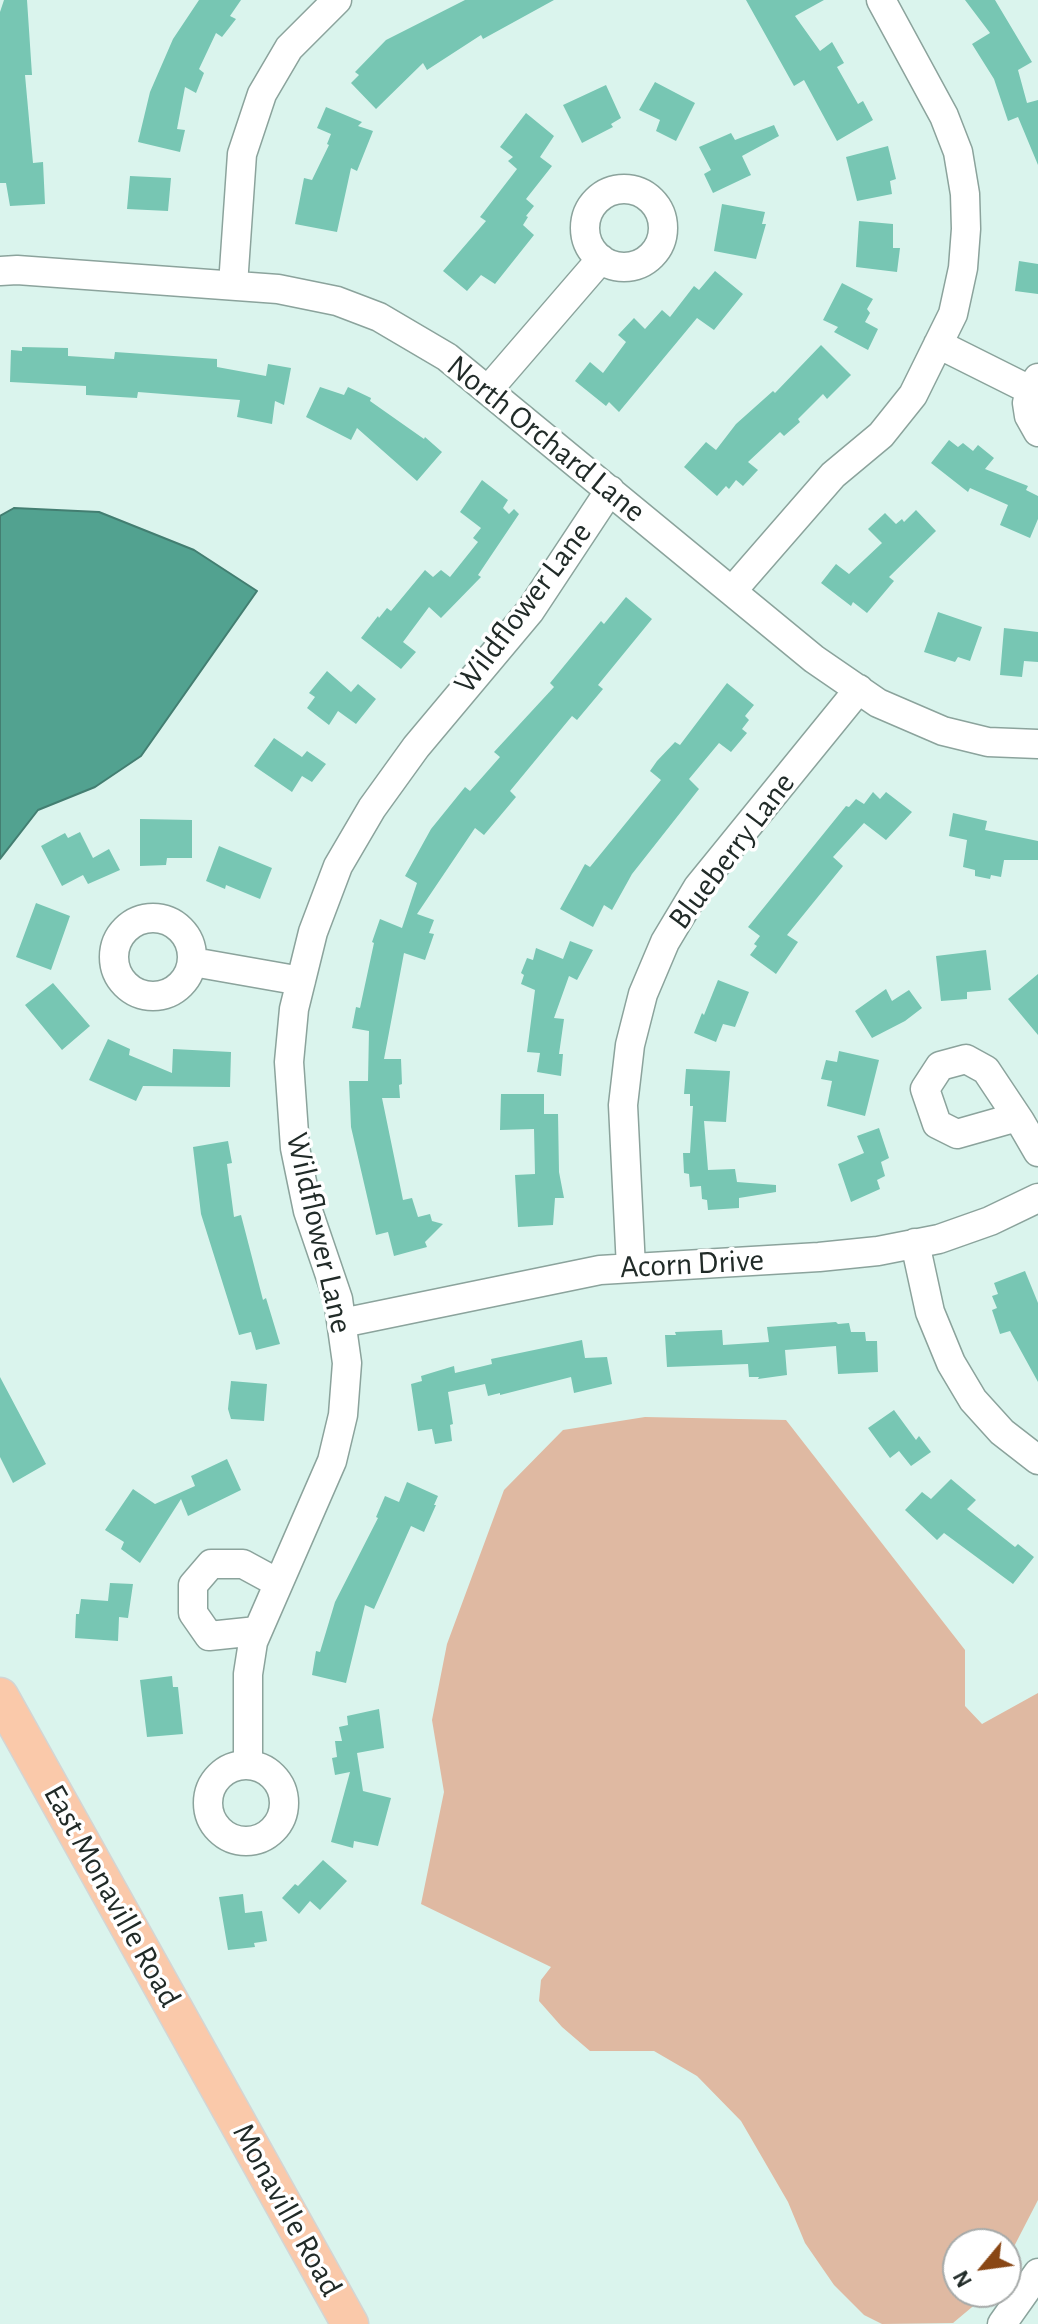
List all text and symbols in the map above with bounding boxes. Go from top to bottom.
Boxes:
street label: North Orchard Lane [439,347,653,531]
street label: Wildflower Lane [446,515,600,701]
street label: Blueberry Lane [661,765,803,937]
street label: Wildflower Lane [277,1129,361,1337]
street label: Acorn Drive [619,1241,765,1287]
street label: East Monaville Road [35,1778,189,2014]
street label: Monaville Road [224,2117,350,2303]
north arrow [942,2228,1022,2308]
text: N [949,2267,976,2291]

